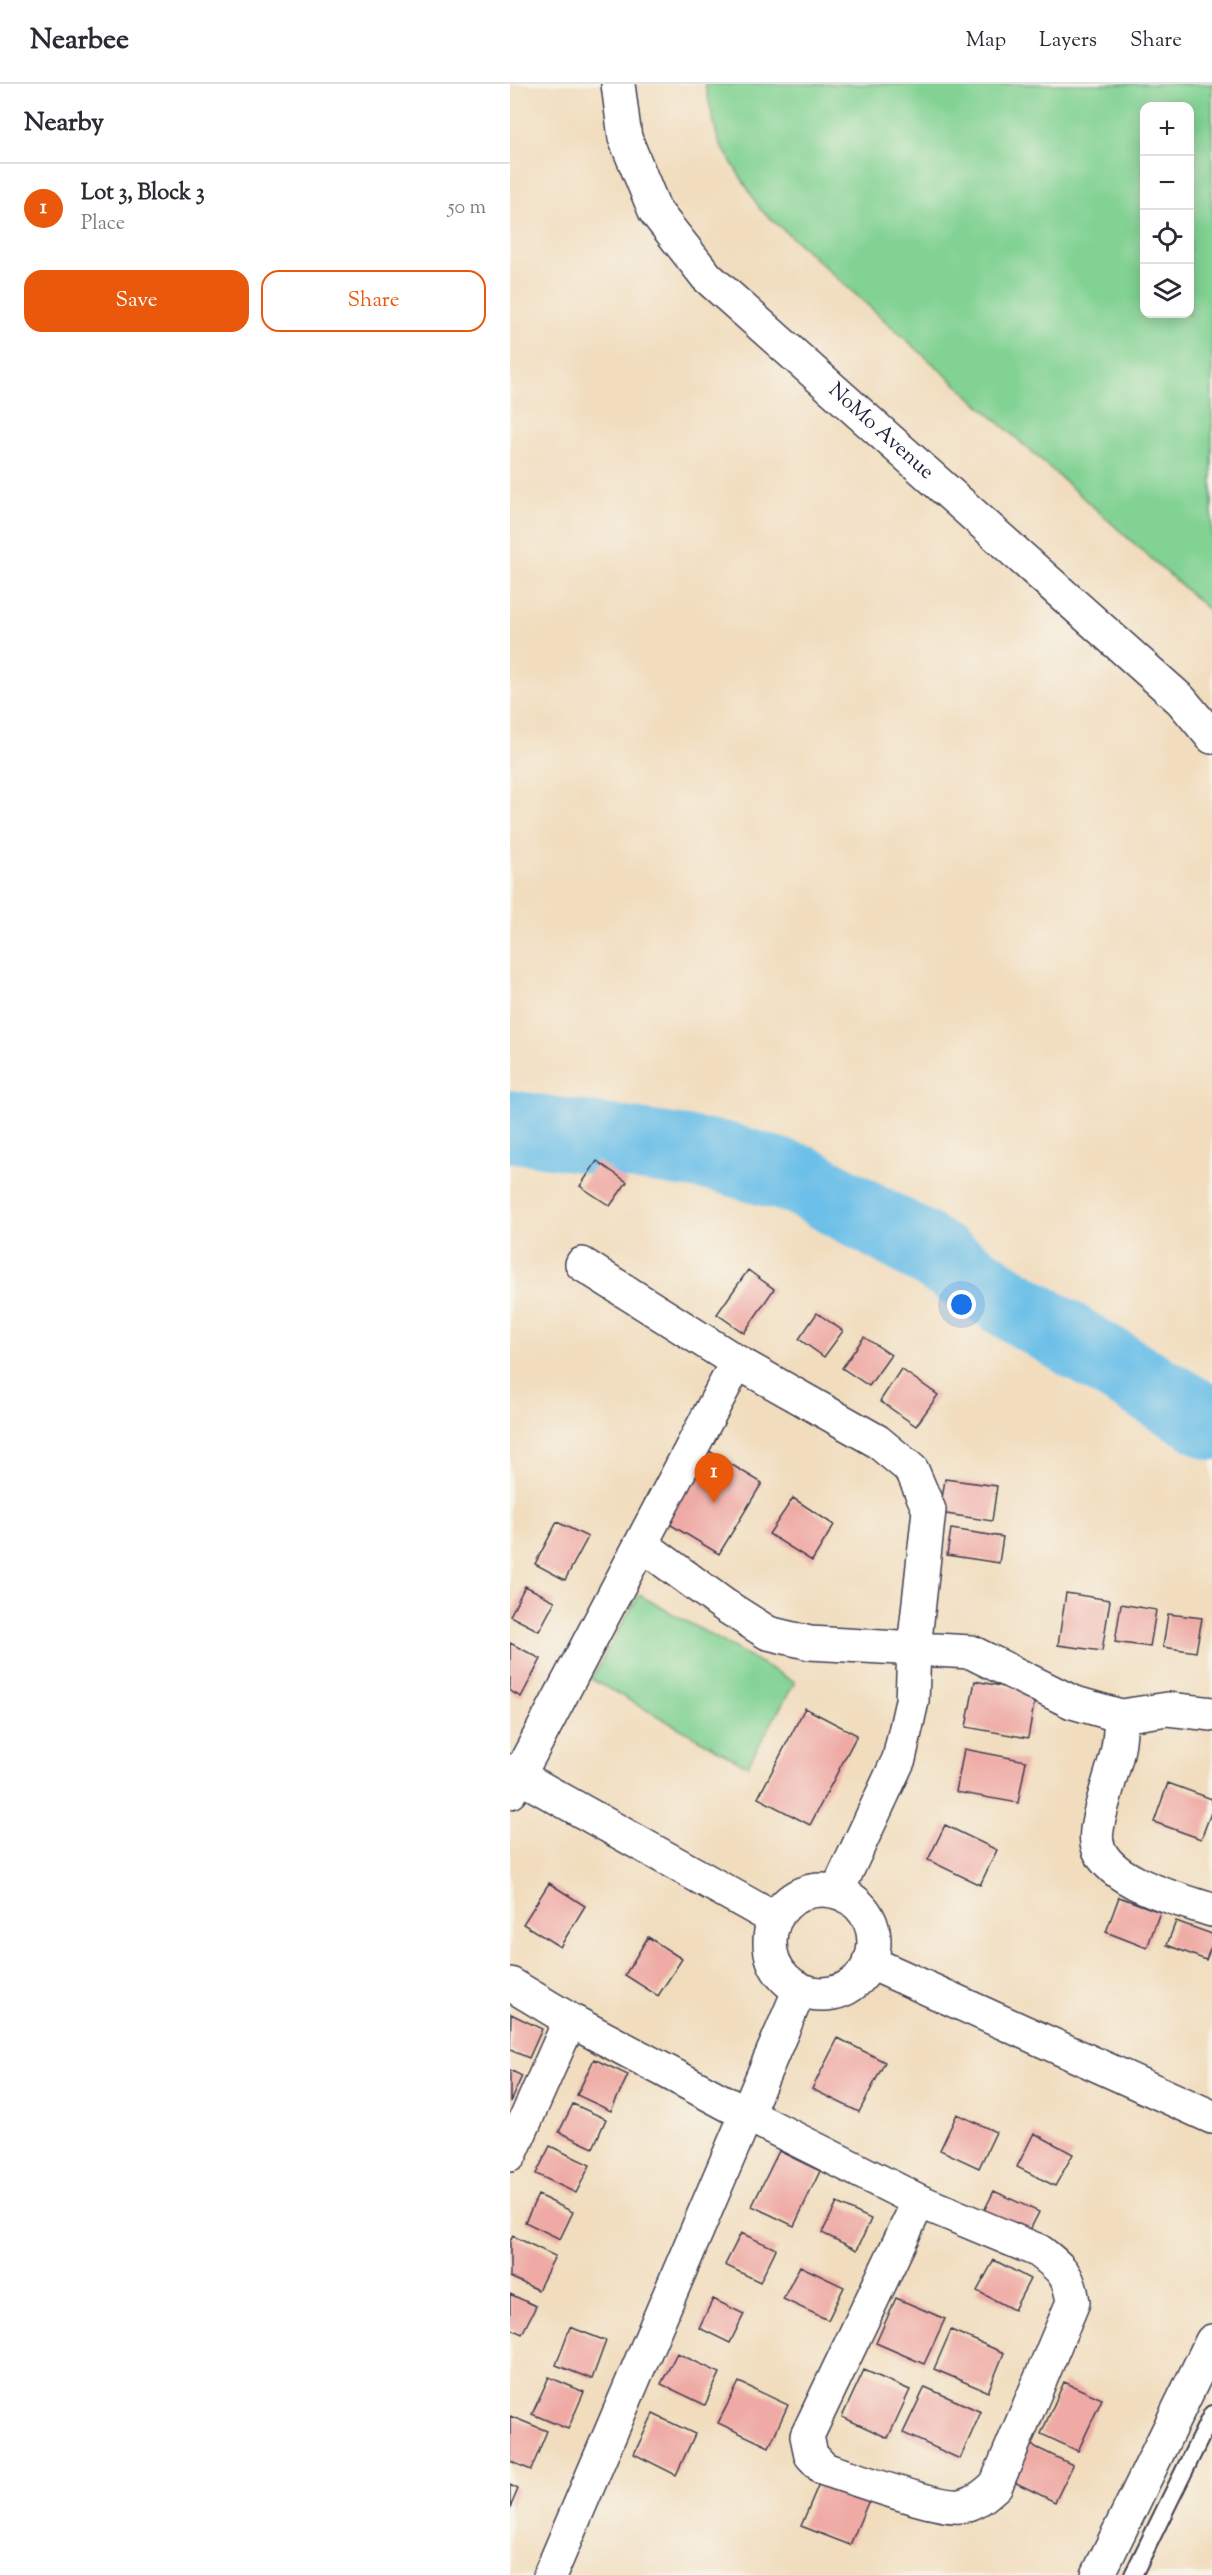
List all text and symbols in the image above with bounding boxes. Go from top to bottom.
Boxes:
text: Nearbee [30,21,129,61]
text: Map [966,26,1006,56]
text: Layers [1039,26,1097,56]
text: Share [1130,26,1182,56]
map controls [1140,102,1194,318]
button: + [1140,102,1194,156]
text: Nearby [24,105,104,142]
button: − [1140,156,1194,210]
text: Lot 3, Block 3 [81,178,205,210]
text: 1 [40,194,47,223]
text: 50 m [448,194,486,223]
text: Place [81,210,125,239]
button: locate [1140,210,1194,264]
button: layers [1140,264,1194,318]
button: Save [24,270,249,332]
button: Share [261,270,486,332]
street label: NoMo Avenue [821,376,940,487]
your location [947,1290,976,1319]
pin: 1 [694,1454,734,1503]

